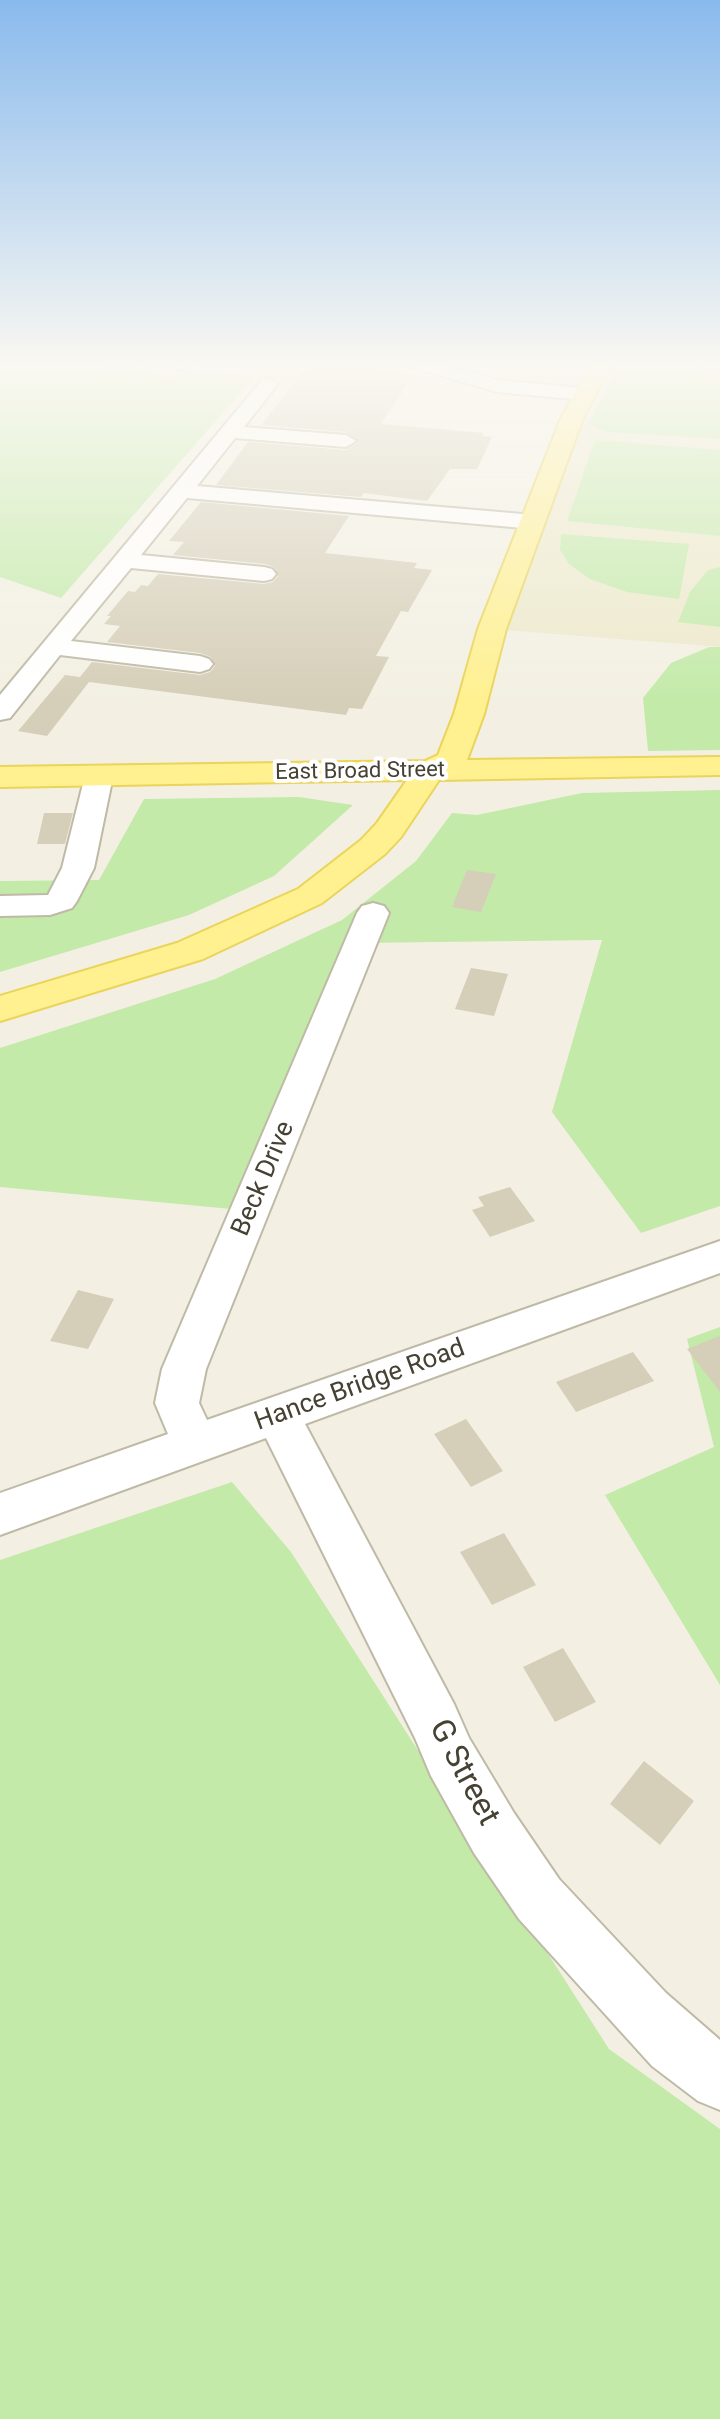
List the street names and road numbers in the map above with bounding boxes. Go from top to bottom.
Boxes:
street label: East Broad Street [275,757,445,787]
street label: Beck Drive [226,1117,302,1241]
street label: Hance Bridge Road [251,1333,469,1439]
street label: G Street [419,1714,507,1832]

